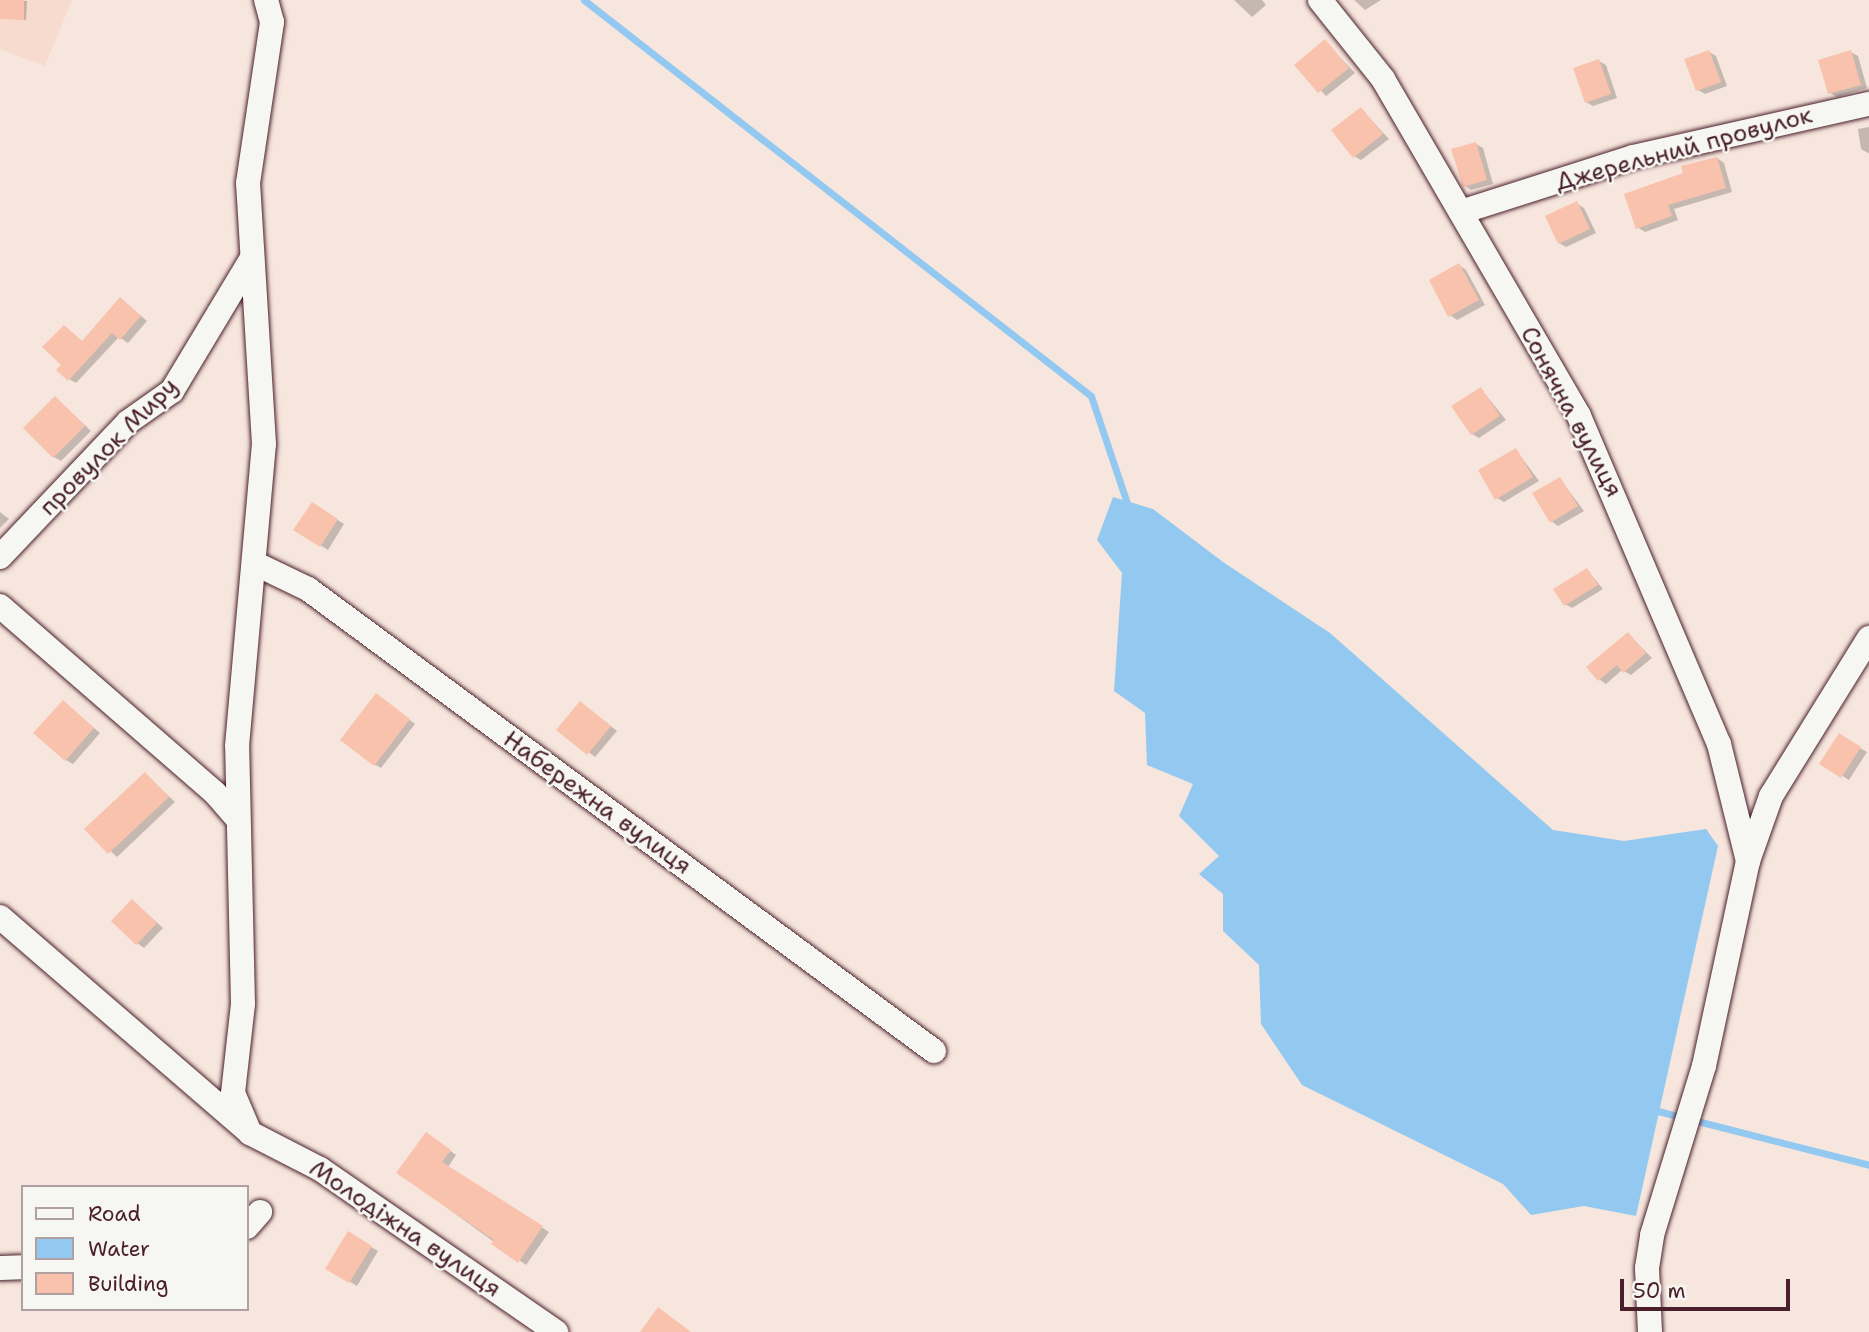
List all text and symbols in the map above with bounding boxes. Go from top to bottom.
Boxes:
street label: Джерельний провулок [1553,101,1815,197]
street label: Сонячна вулиця [1514,322,1628,502]
street label: провулок Миру [34,372,184,522]
street label: Набережна вулиця [497,725,697,881]
street label: Молодіжна вулиця [304,1154,506,1304]
legend [21,1185,248,1311]
text: Road [88,1200,141,1228]
text: Water [88,1235,150,1263]
scale bar [1624,1266,1794,1310]
text: Building [88,1270,168,1298]
text: 50 m [1633,1277,1686,1305]

